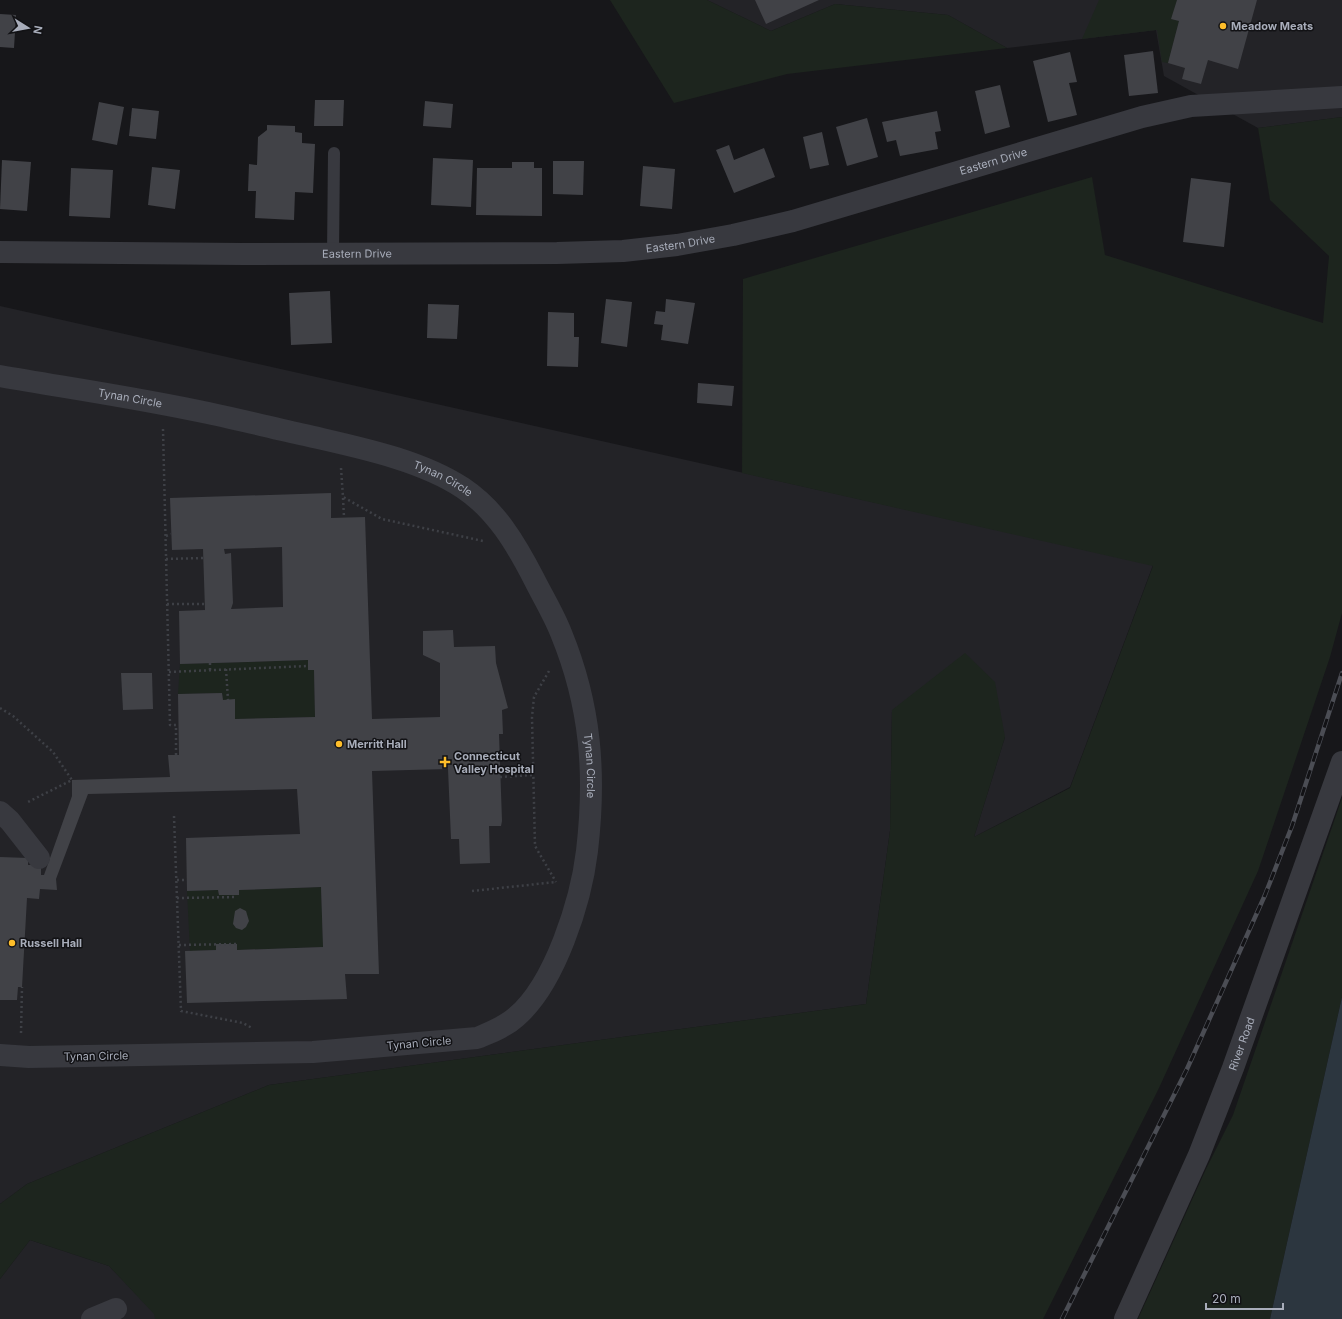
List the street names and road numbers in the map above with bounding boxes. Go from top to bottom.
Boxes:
street label: Eastern Drive [958,145,1029,178]
street label: Eastern Drive [645,231,716,255]
street label: Eastern Drive [322,247,392,261]
street label: Tynan Circle [97,385,163,411]
street label: Tynan Circle [411,458,476,500]
street label: Tynan Circle [581,733,598,798]
street label: River Road [1226,1015,1258,1073]
street label: Tynan Circle [386,1033,452,1053]
street label: Tynan Circle [63,1048,129,1064]

